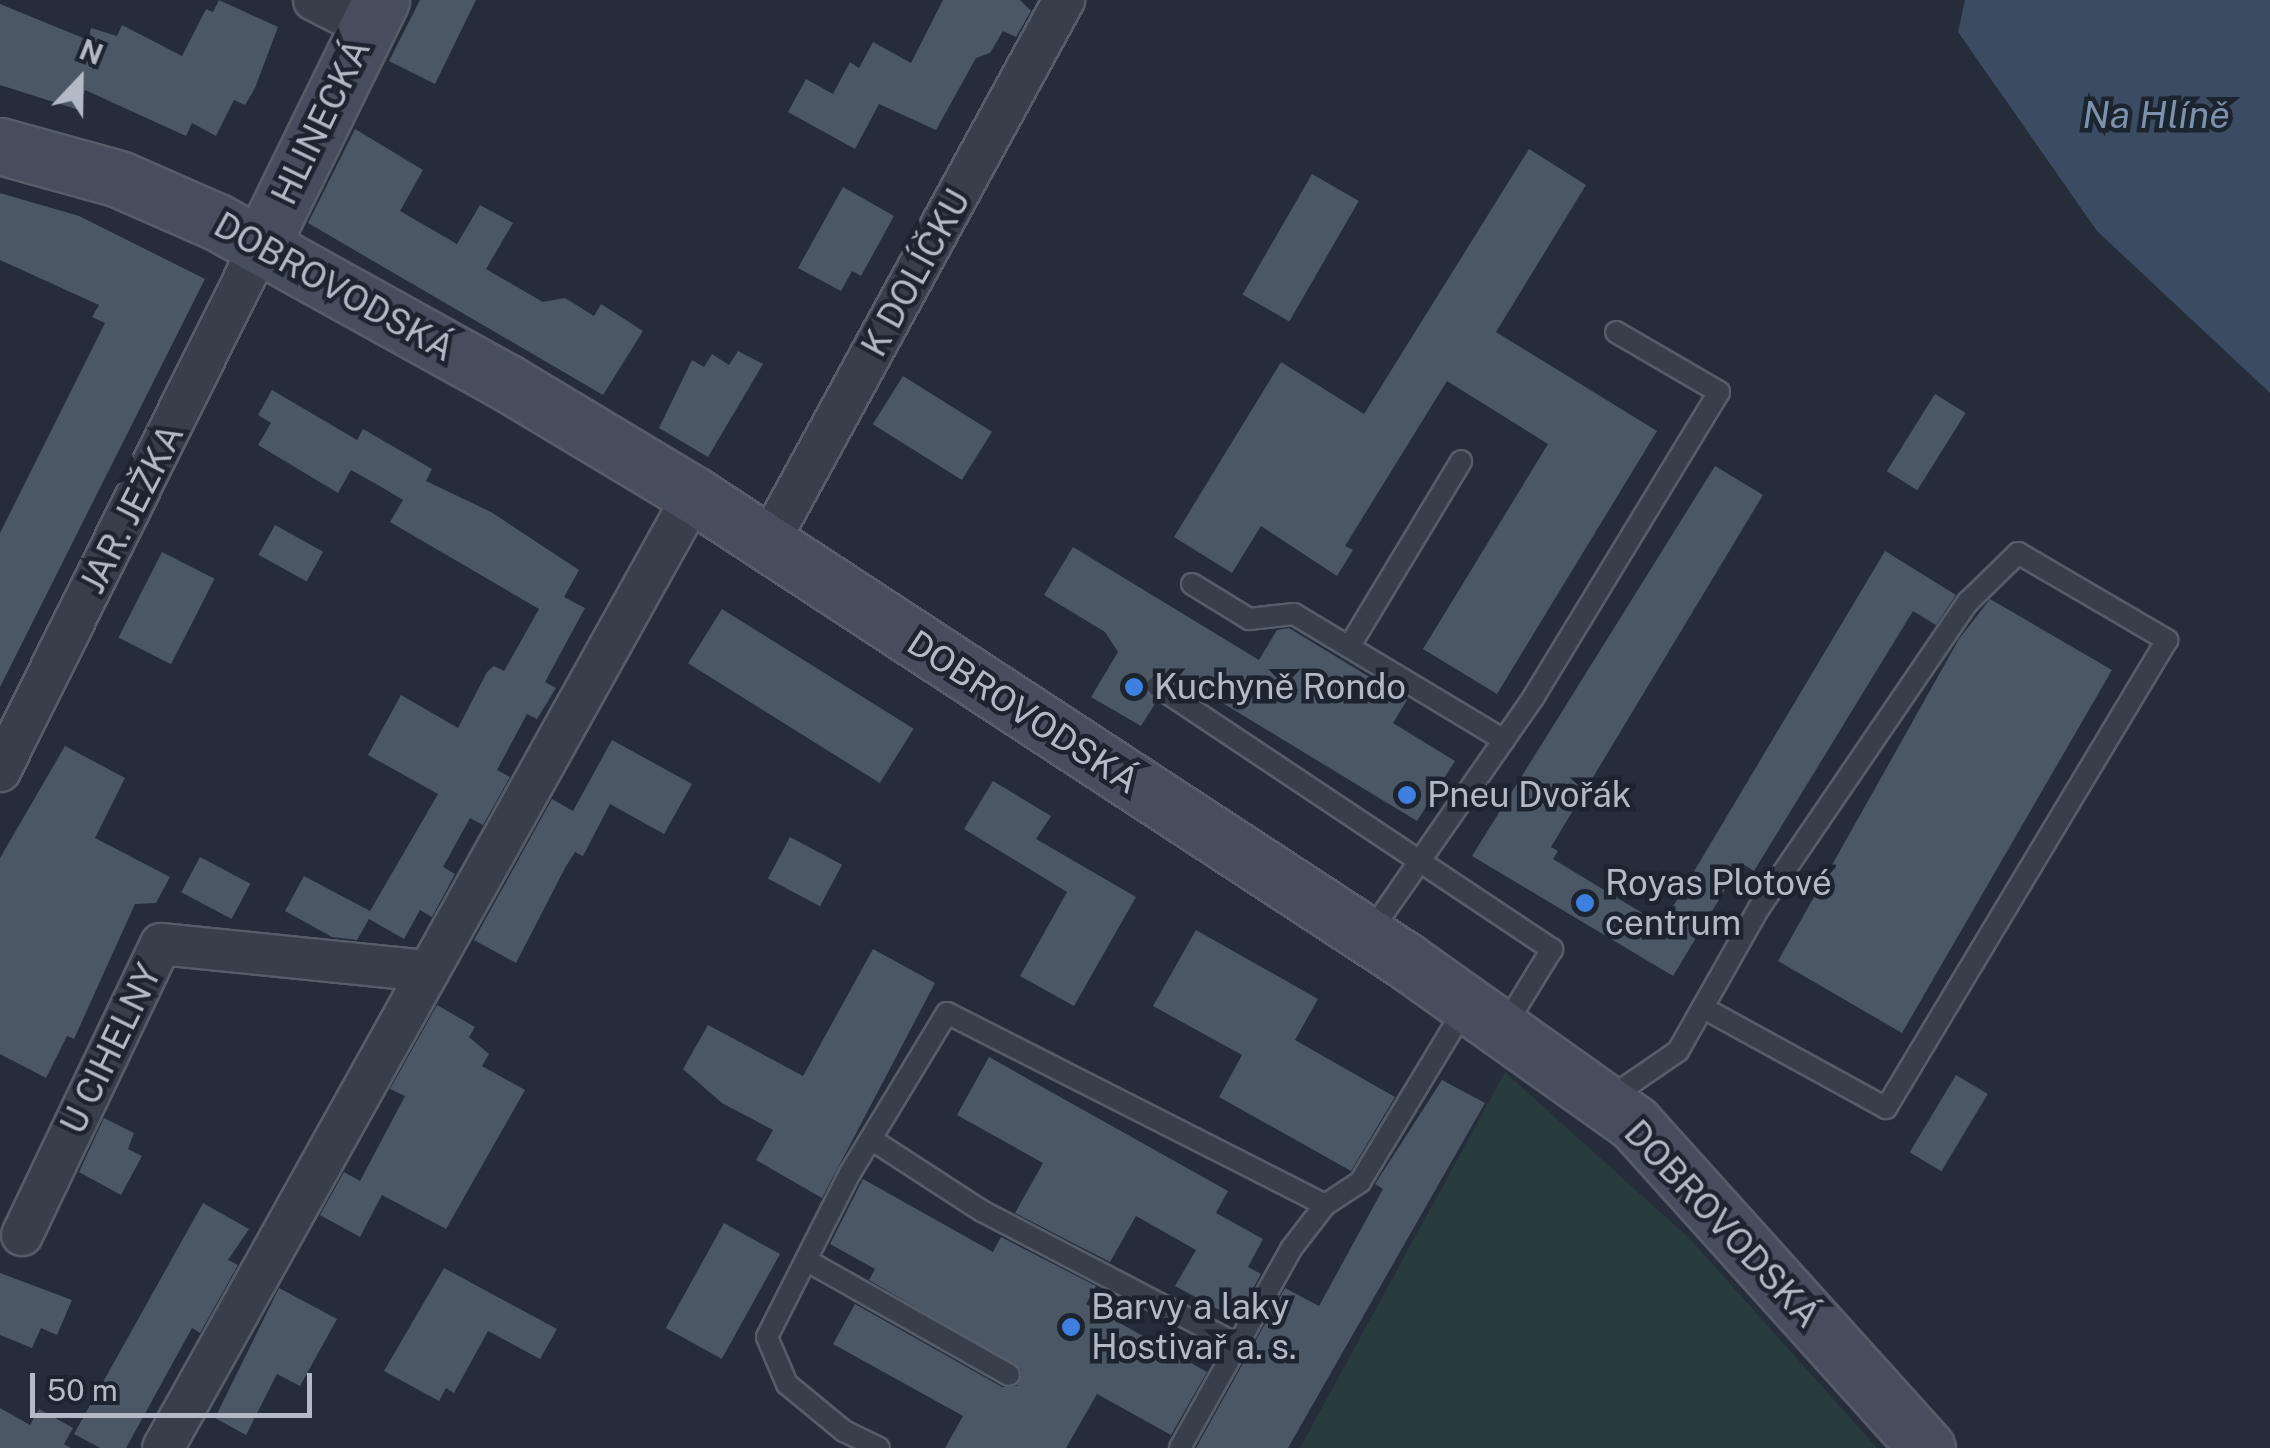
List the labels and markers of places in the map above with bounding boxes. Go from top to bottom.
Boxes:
place label: Kuchyně Rondo [1154,666,1406,708]
marker: Kuchyně Rondo [1123,676,1145,698]
place label: Pneu Dvořák [1427,774,1631,816]
marker: Pneu Dvořák [1396,784,1418,806]
place label: Royas Plotové centrum [1605,862,1832,944]
marker: Royas Plotové centrum [1574,892,1596,914]
place label: Barvy a laky Hostivař a. s. [1091,1286,1297,1368]
marker: Barvy a laky Hostivař a. s. [1060,1316,1082,1338]

